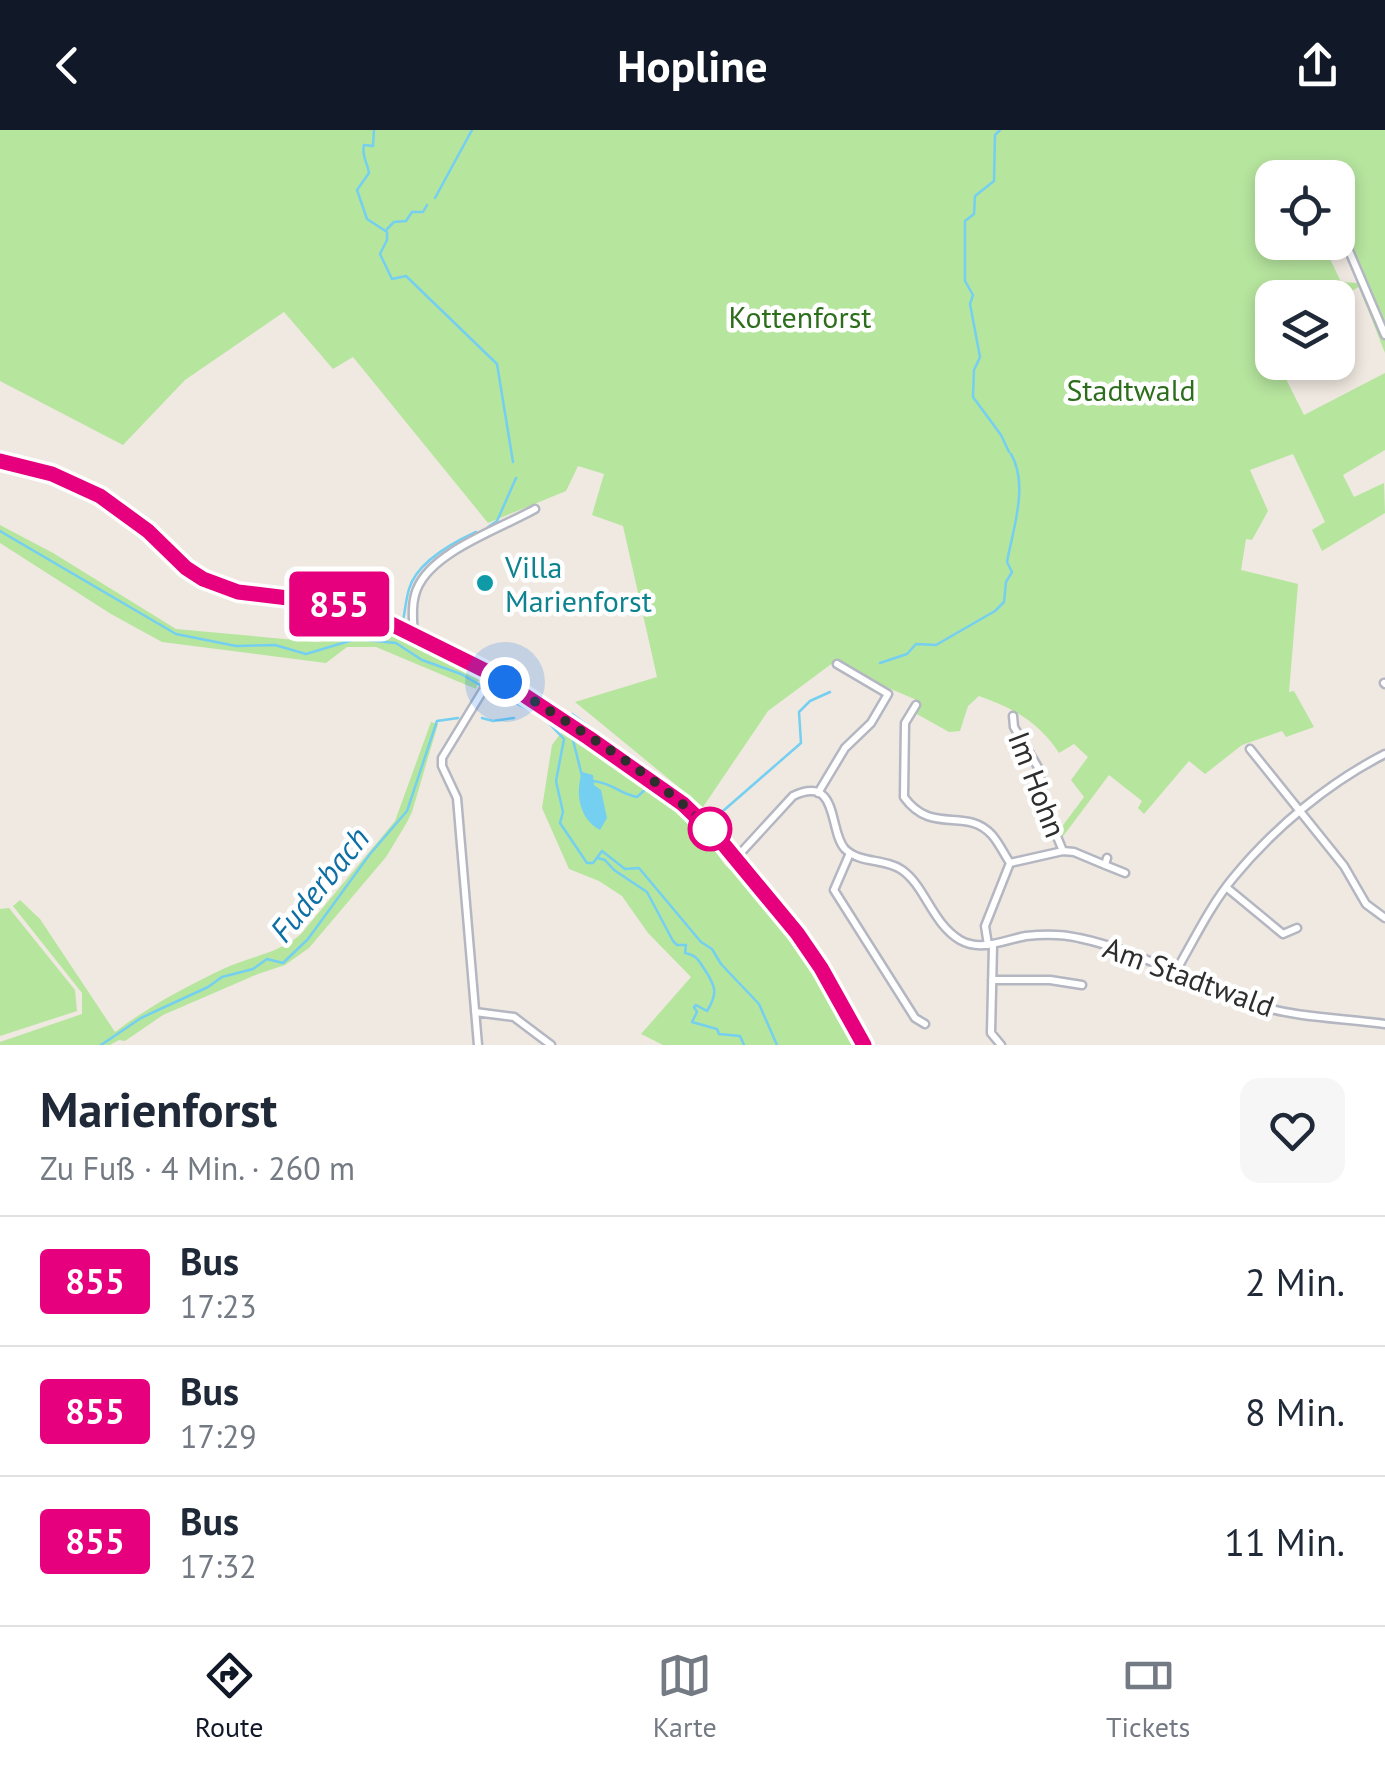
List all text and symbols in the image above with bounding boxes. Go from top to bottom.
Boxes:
text: Hopline [617,36,768,94]
icon: back [40,38,95,93]
icon: share [1290,38,1345,93]
map controls [1255,160,1355,380]
button: locate [1255,160,1355,260]
button: layers [1255,280,1355,380]
park label: Kottenforst [729,297,871,336]
park label: Stadtwald [1066,370,1196,409]
place label: Villa Marienforst [504,547,652,620]
line badge: 855 [282,572,396,636]
marker: Villa Marienforst [474,572,496,594]
text: 855 [309,581,369,627]
your location [480,657,530,707]
street label: Im Hohn [1000,726,1076,842]
unlabelled marker [689,808,731,850]
water label: Fuderbach [260,818,378,950]
street label: Am Stadtwald [1098,927,1280,1025]
text: Marienforst [40,1078,277,1140]
button: heart [1240,1078,1345,1183]
text: Zu Fuß · 4 Min. · 260 m [40,1147,355,1189]
text: Bus [180,1236,239,1285]
text: 2 Min. [1245,1257,1345,1306]
text: 855 [65,1258,125,1304]
text: 17:23 [180,1285,257,1327]
text: Bus [180,1366,239,1415]
text: 8 Min. [1245,1387,1345,1436]
text: 855 [65,1388,125,1434]
text: 17:29 [180,1415,257,1457]
text: Bus [180,1496,239,1545]
text: 11 Min. [1224,1517,1345,1566]
text: 855 [65,1518,125,1564]
text: 17:32 [180,1545,257,1587]
tab: Route [195,1648,263,1745]
tab: Karte [653,1648,717,1745]
tab: Tickets [1106,1648,1190,1745]

